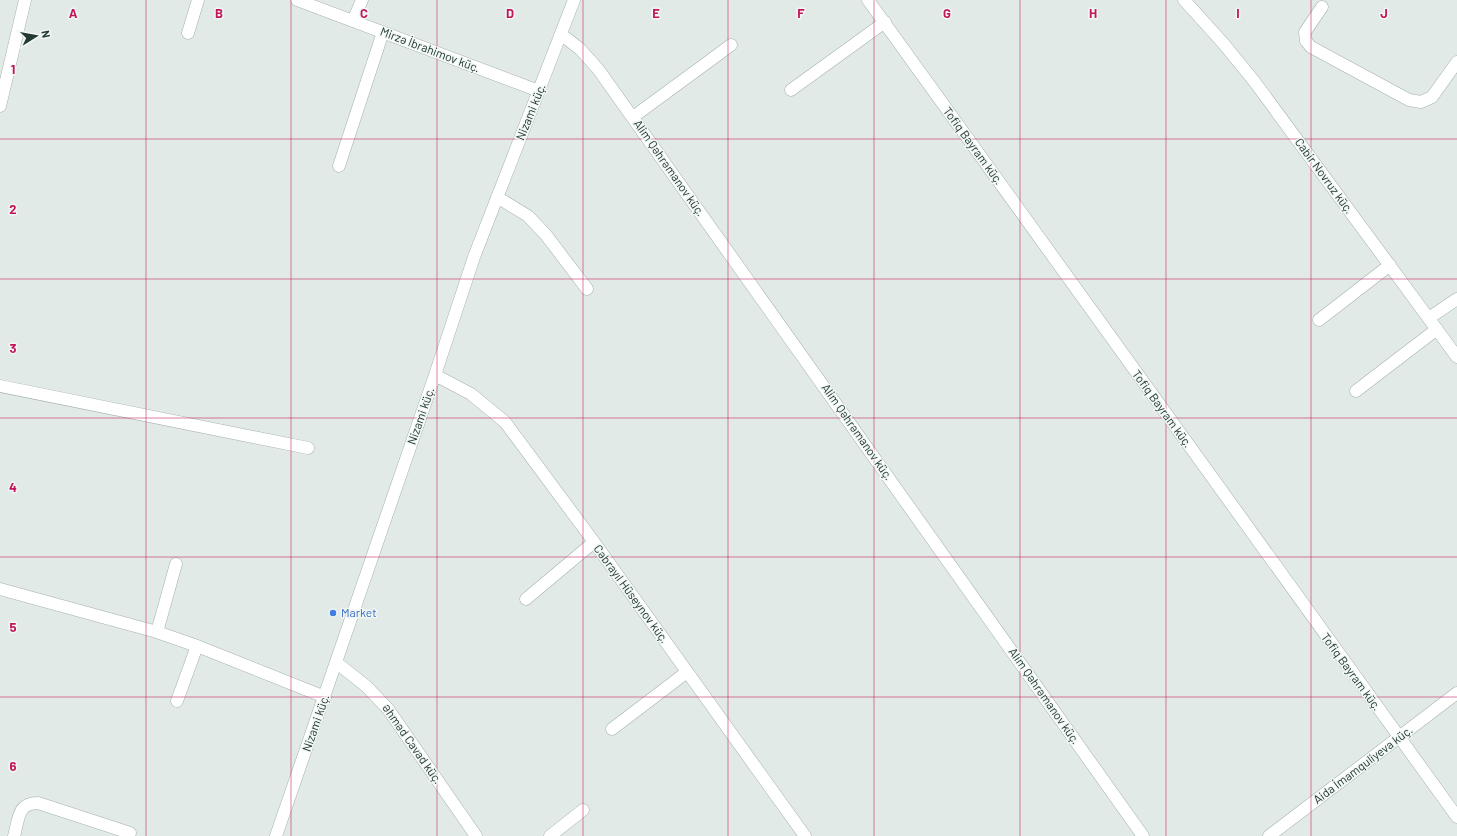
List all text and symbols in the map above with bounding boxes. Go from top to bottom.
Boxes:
text: A [69,5,78,21]
text: B [215,5,223,21]
text: C [360,5,368,21]
text: D [506,5,514,21]
text: E [652,5,660,21]
text: F [797,5,805,21]
text: G [943,5,951,21]
text: H [1089,5,1097,21]
text: I [1236,5,1240,21]
text: J [1380,5,1388,21]
north arrow [16,16,56,56]
street label: Mirzə İbrahimov küç. [378,24,482,75]
text: N [39,29,53,39]
text: 1 [11,61,15,77]
street label: Nizami küç. [512,81,548,142]
street label: Tofiq Bayram küç. [941,104,1007,187]
street label: Alim Qəhrəmanov küç. [631,116,708,218]
street label: Cabir Novruz küç. [1293,135,1357,216]
text: 2 [9,201,17,217]
text: 3 [9,340,17,356]
street label: Tofiq Bayram küç. [1130,367,1196,450]
street label: Alim Qəhrəmanov küç. [819,380,896,482]
street label: Nizami küç. [404,385,436,446]
text: 4 [9,479,17,495]
street label: Cəbrayıl Hüseynov küç. [591,541,672,645]
place label: Market [341,605,377,619]
marker: Market [328,608,338,618]
text: 5 [9,619,17,635]
street label: Tofiq Bayram küç. [1319,630,1385,713]
street label: Alim Qəhrəmanov küç. [1006,644,1083,746]
street label: Nizami küç. [299,692,331,753]
street label: Əhməd Cavad küç. [380,701,446,786]
street label: Aida İmamquliyeva küç. [1310,722,1415,806]
text: 6 [10,758,17,774]

